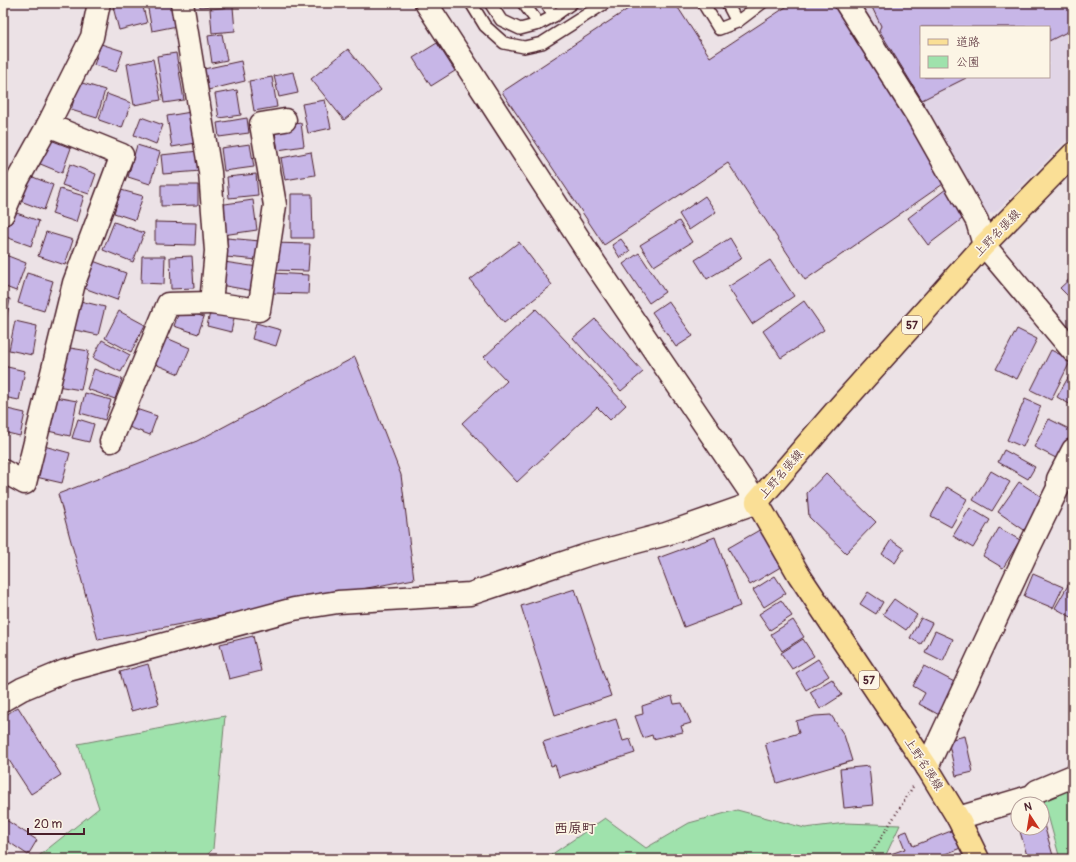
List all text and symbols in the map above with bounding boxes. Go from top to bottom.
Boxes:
legend [920,26,1050,78]
text: 道路 [956,35,980,50]
text: 公園 [956,55,980,70]
street label: 上野名張線 [971,207,1024,260]
road number: 57 [902,316,922,334]
street label: 上野名張線 [756,447,807,502]
road number: 57 [859,671,879,689]
street label: 上野名張線 [901,735,946,794]
north arrow [1010,796,1050,836]
text: N [1023,799,1034,814]
scale bar [28,810,84,836]
text: 20 m [34,817,63,832]
district label: 西原町 [554,820,596,837]

